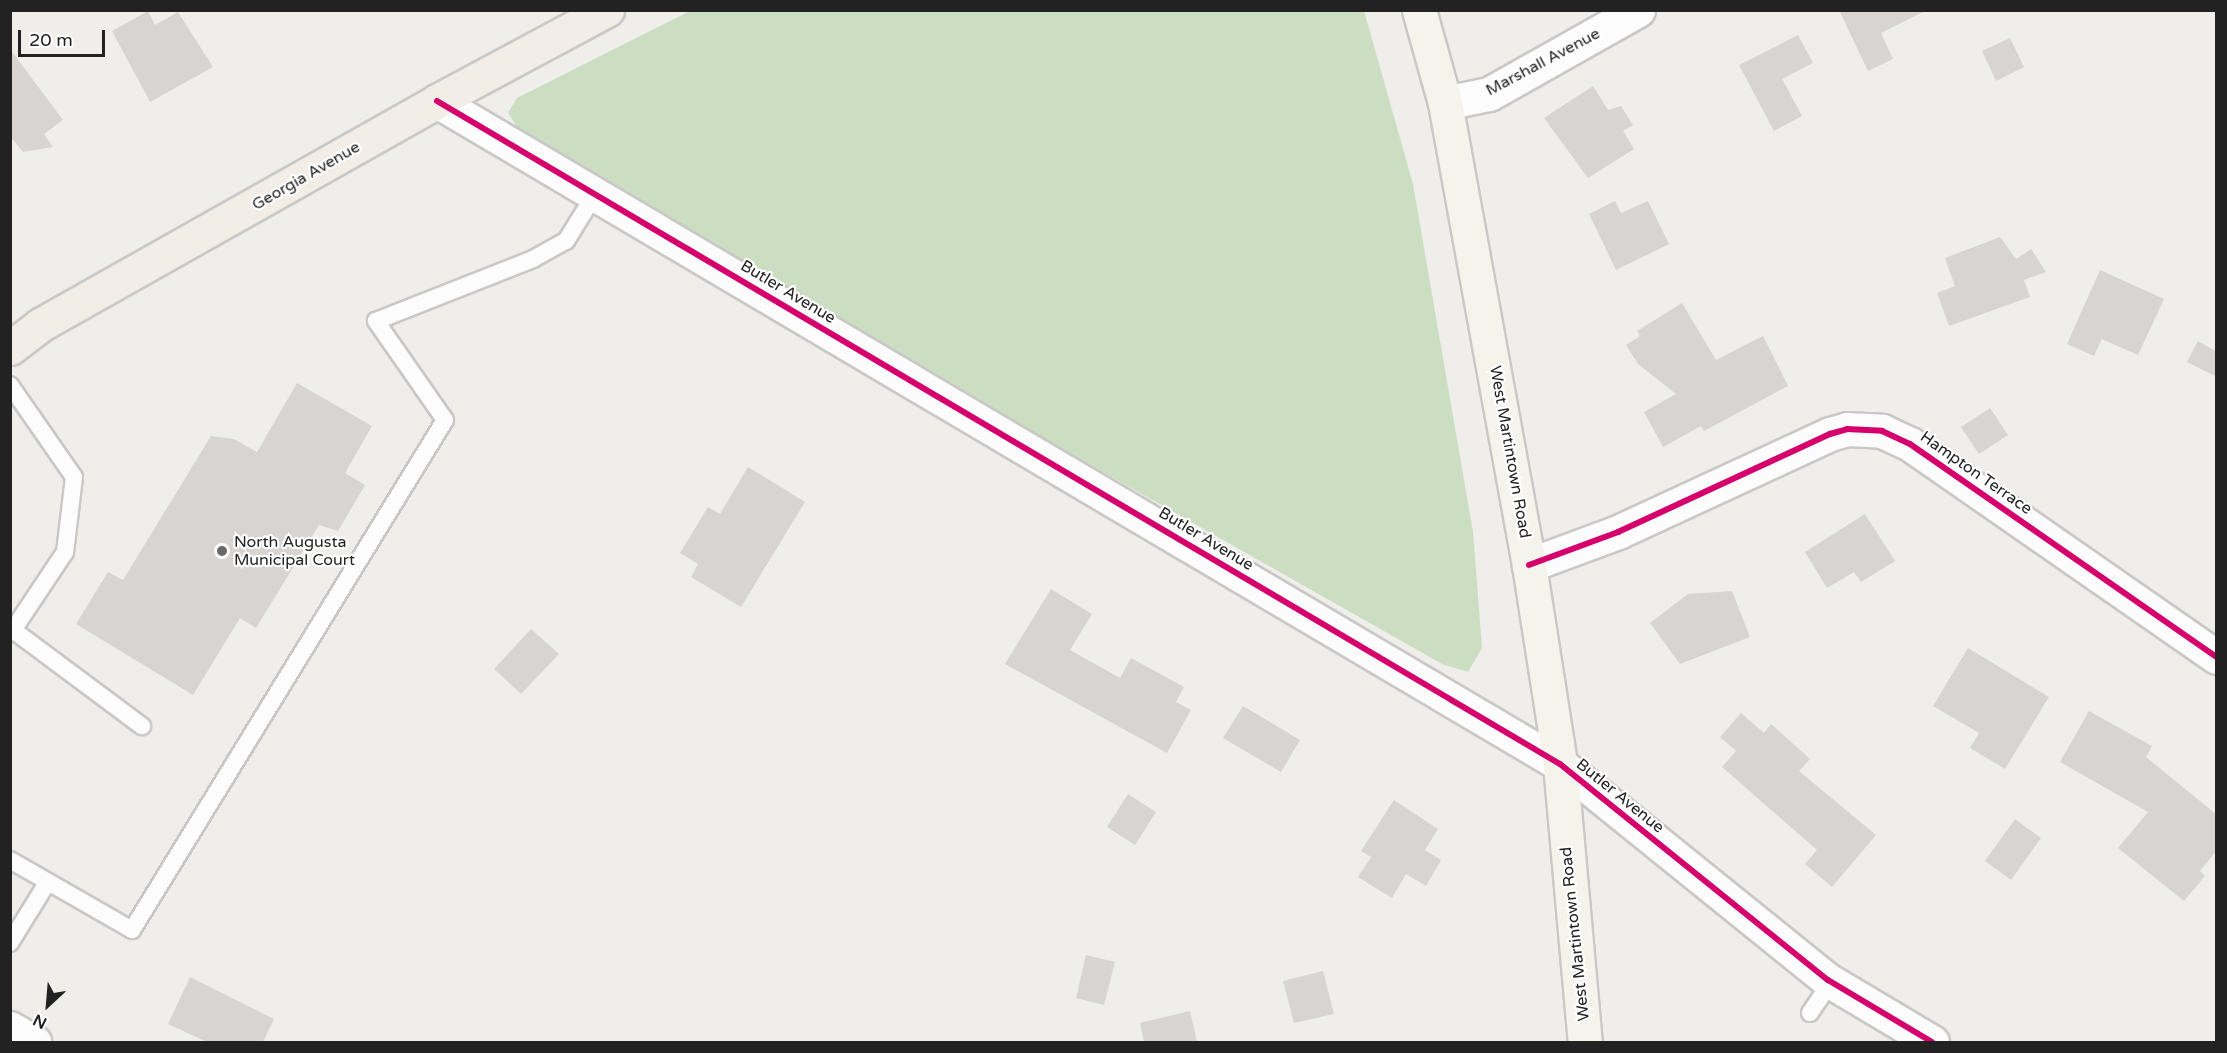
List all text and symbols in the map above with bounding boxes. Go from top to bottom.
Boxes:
scale bar [21,18,108,56]
street label: Marshall Avenue [1483,24,1603,100]
text: 20 m [29,29,73,51]
street label: Georgia Avenue [249,137,363,215]
street label: Butler Avenue [737,256,839,328]
street label: West Martintown Road [1485,364,1535,540]
street label: Hampton Terrace [1916,427,2036,519]
street label: Butler Avenue [1155,503,1257,575]
place label: North Augusta Municipal Court [234,532,355,570]
marker: North Augusta Municipal Court [215,544,229,558]
street label: Butler Avenue [1572,755,1668,837]
street label: West Martintown Road [1556,846,1594,1022]
north arrow [18,975,78,1035]
text: N [30,1009,50,1033]

